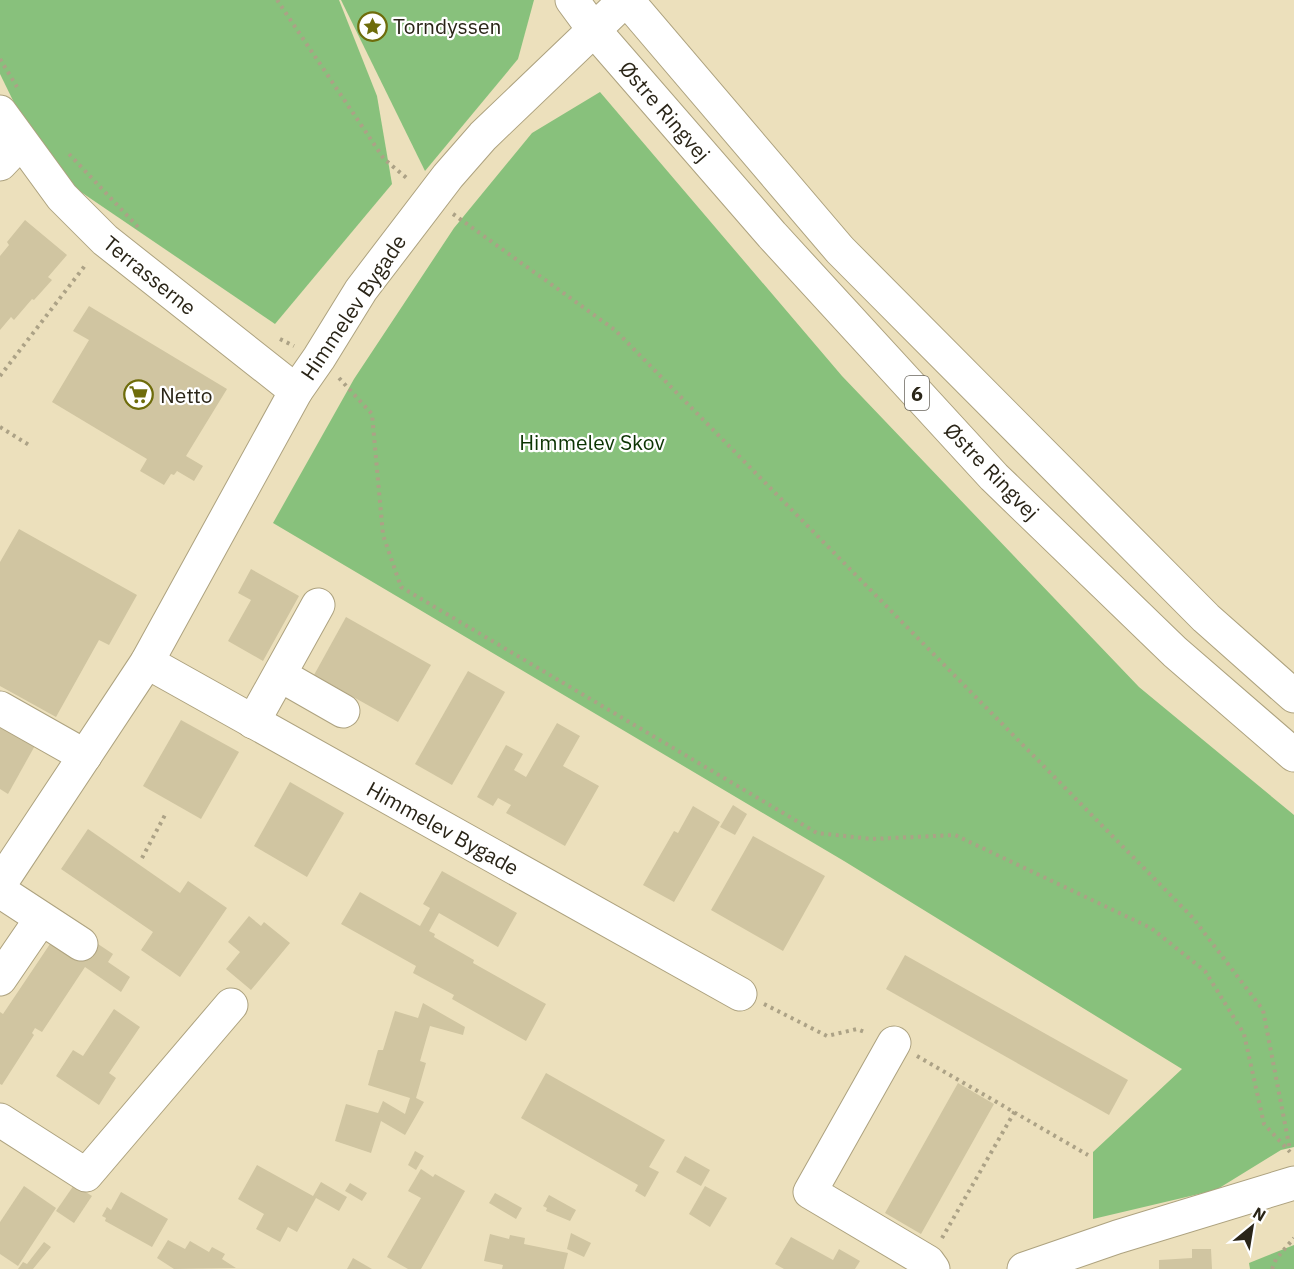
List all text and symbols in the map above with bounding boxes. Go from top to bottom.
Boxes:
place icon: Torndyssen [356,10,388,42]
place label: Torndyssen [393,12,501,40]
street label: Østre Ringvej [613,55,717,167]
street label: Terrasserne [98,229,202,321]
street label: Himmelev Bygade [294,229,412,385]
road number: 6 [905,376,929,410]
supermarket icon: Netto [123,379,155,411]
place label: Netto [160,381,213,409]
street label: Østre Ringvej [938,416,1046,526]
park label: Himmelev Skov [519,428,665,456]
street label: Himmelev Bygade [362,775,524,881]
north arrow [1222,1197,1282,1257]
text: N [1249,1202,1270,1226]

